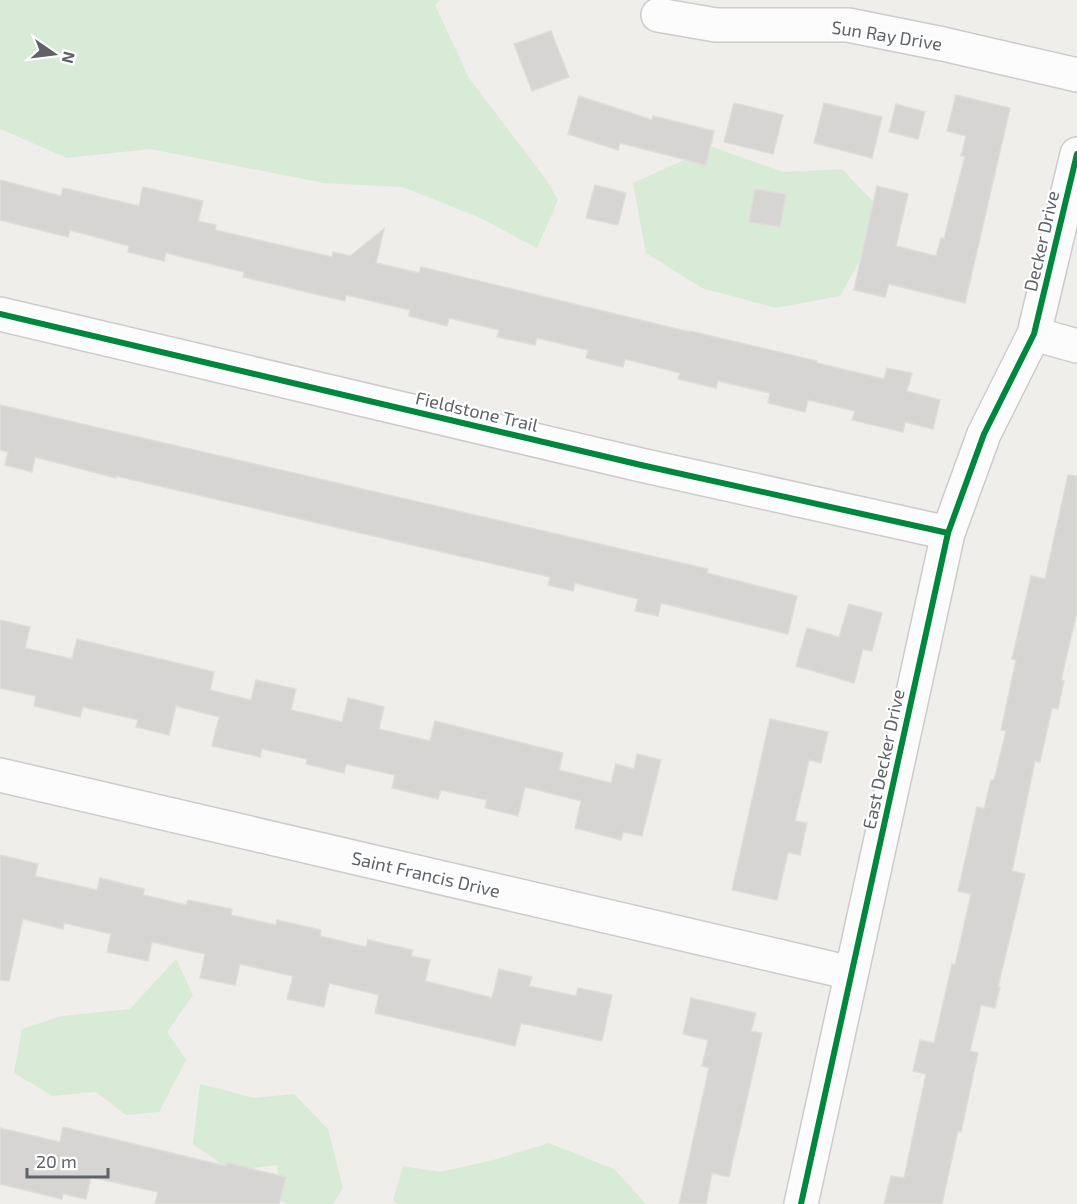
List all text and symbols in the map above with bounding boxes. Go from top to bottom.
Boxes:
street label: Sun Ray Drive [830,15,944,55]
north arrow [24,24,84,84]
text: N [58,50,80,66]
street label: Decker Drive [1019,189,1063,293]
street label: Fieldstone Trail [414,386,541,436]
street label: East Decker Drive [857,687,909,831]
street label: Saint Francis Drive [350,846,502,902]
scale bar [27,1141,108,1179]
text: 20 m [36,1150,77,1172]

